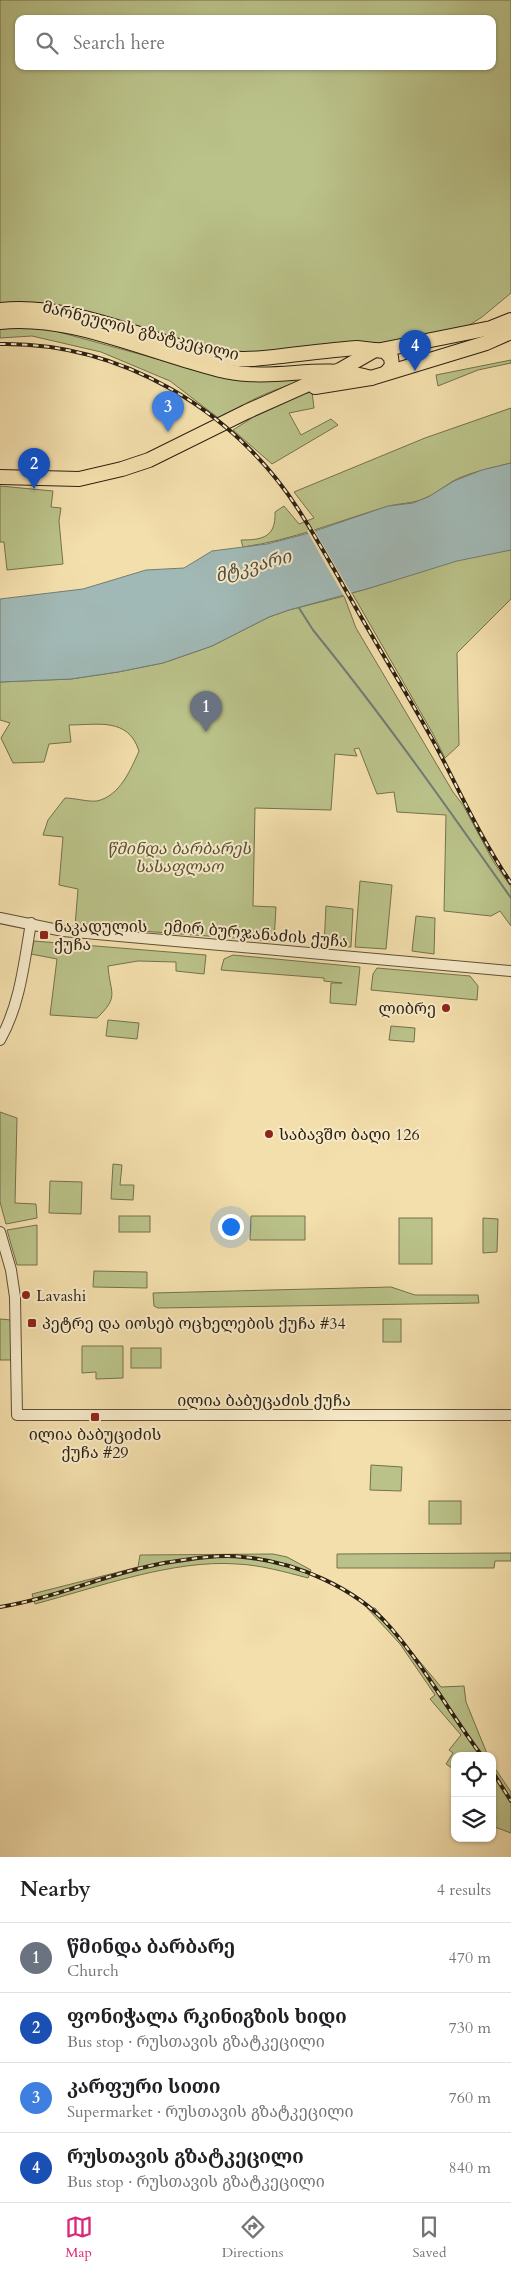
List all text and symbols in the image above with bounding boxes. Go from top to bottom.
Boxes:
search box [15,15,496,70]
icon: search [33,29,61,57]
text: Search here [73,30,165,56]
street label: მარნეულის გზატკეცილი [40,296,241,366]
pin: 4 [399,330,431,371]
pin: 3 [152,391,184,432]
pin: 2 [18,448,50,489]
water label: მტკვარი [212,544,296,589]
pin: 1 [190,691,222,732]
park label: წმინდა ბარბარეს სასაფლაო [107,838,251,878]
street label: ემირ ბურჯანაძის ქუჩა [163,915,349,953]
place label: ნაკადულის ქუჩა [54,916,147,956]
marker: ნაკადულის ქუჩა [38,929,50,941]
place label: ლიბრე [379,998,436,1020]
marker: ლიბრე [440,1002,452,1014]
place label: საბავშო ბაღი 126 [279,1124,420,1146]
marker: საბავშო ბაღი 126 [263,1128,275,1140]
your location [218,1214,244,1240]
place label: Lavashi [36,1285,87,1307]
marker: Lavashi [20,1289,32,1301]
place label: პეტრე და იოსებ ოცხელების ქუჩა #34 [42,1313,346,1335]
marker: პეტრე და იოსებ ოცხელების ქუჩა #34 [26,1317,38,1329]
street label: ილია ბაბუცაძის ქუჩა [177,1390,351,1412]
marker: ილია ბაბუციძის ქუჩა #29 [89,1411,101,1423]
place label: ილია ბაბუციძის ქუჩა #29 [29,1424,161,1464]
map controls [451,1752,496,1842]
button: locate [451,1752,496,1797]
button: layers [451,1797,496,1842]
text: Nearby [20,1875,91,1904]
text: 4 results [437,1879,491,1901]
text: წმინდა ბარბარე [67,1934,235,1960]
text: 1 [32,1947,40,1969]
text: 470 m [449,1947,491,1969]
text: Church [67,1960,119,1982]
text: ფონიჭალა რკინიგზის ხიდი [67,2004,347,2030]
text: 2 [32,2017,40,2039]
text: 730 m [449,2017,491,2039]
text: Bus stop · რუსთავის გზატკეცილი [67,2031,325,2053]
text: კარფური სითი [67,2074,220,2100]
text: 3 [32,2087,40,2109]
text: 760 m [449,2087,491,2109]
text: Supermarket · რუსთავის გზატკეცილი [67,2101,353,2123]
text: რუსთავის გზატკეცილი [67,2144,304,2170]
text: 4 [32,2157,40,2179]
text: 840 m [449,2157,491,2179]
text: Bus stop · რუსთავის გზატკეცილი [67,2171,325,2193]
tab: Map [65,2213,93,2262]
tab: Directions [222,2213,283,2262]
tab: Saved [412,2213,446,2262]

